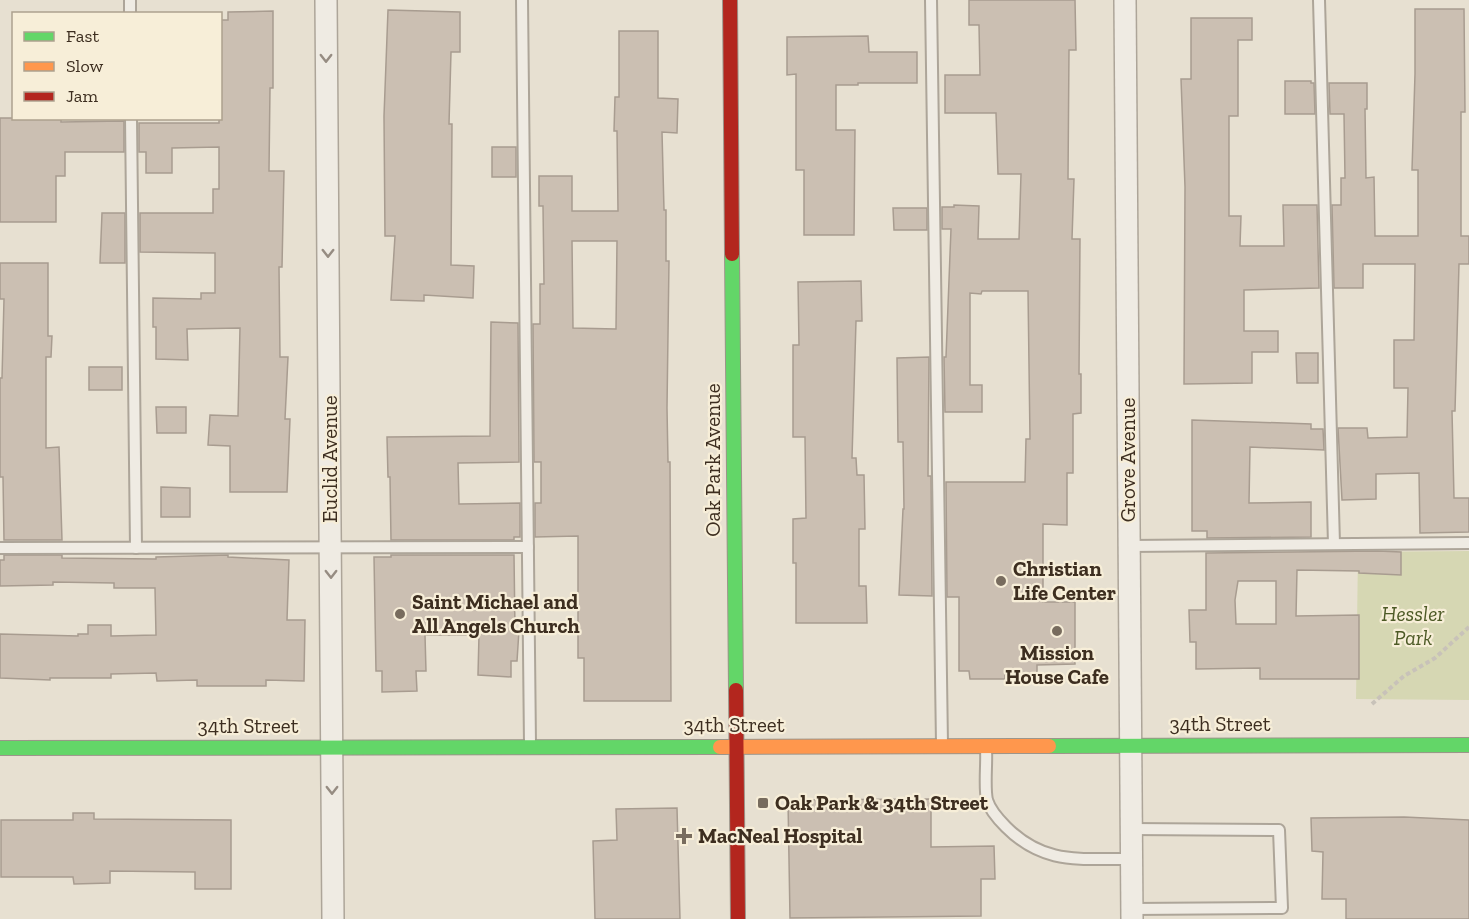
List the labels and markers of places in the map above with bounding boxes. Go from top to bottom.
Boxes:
place label: Christian Life Center [1013,556,1116,605]
marker: Christian Life Center [994,574,1008,588]
place label: Saint Michael and All Angels Church [412,589,580,638]
marker: Saint Michael and All Angels Church [393,607,407,621]
marker: Mission House Cafe [1050,624,1064,638]
place label: Mission House Cafe [1005,640,1109,689]
place label: Oak Park & 34th Street [775,790,989,815]
marker: Oak Park & 34th Street [756,796,770,810]
place label: MacNeal Hospital [698,823,863,848]
marker: MacNeal Hospital [675,827,693,845]

